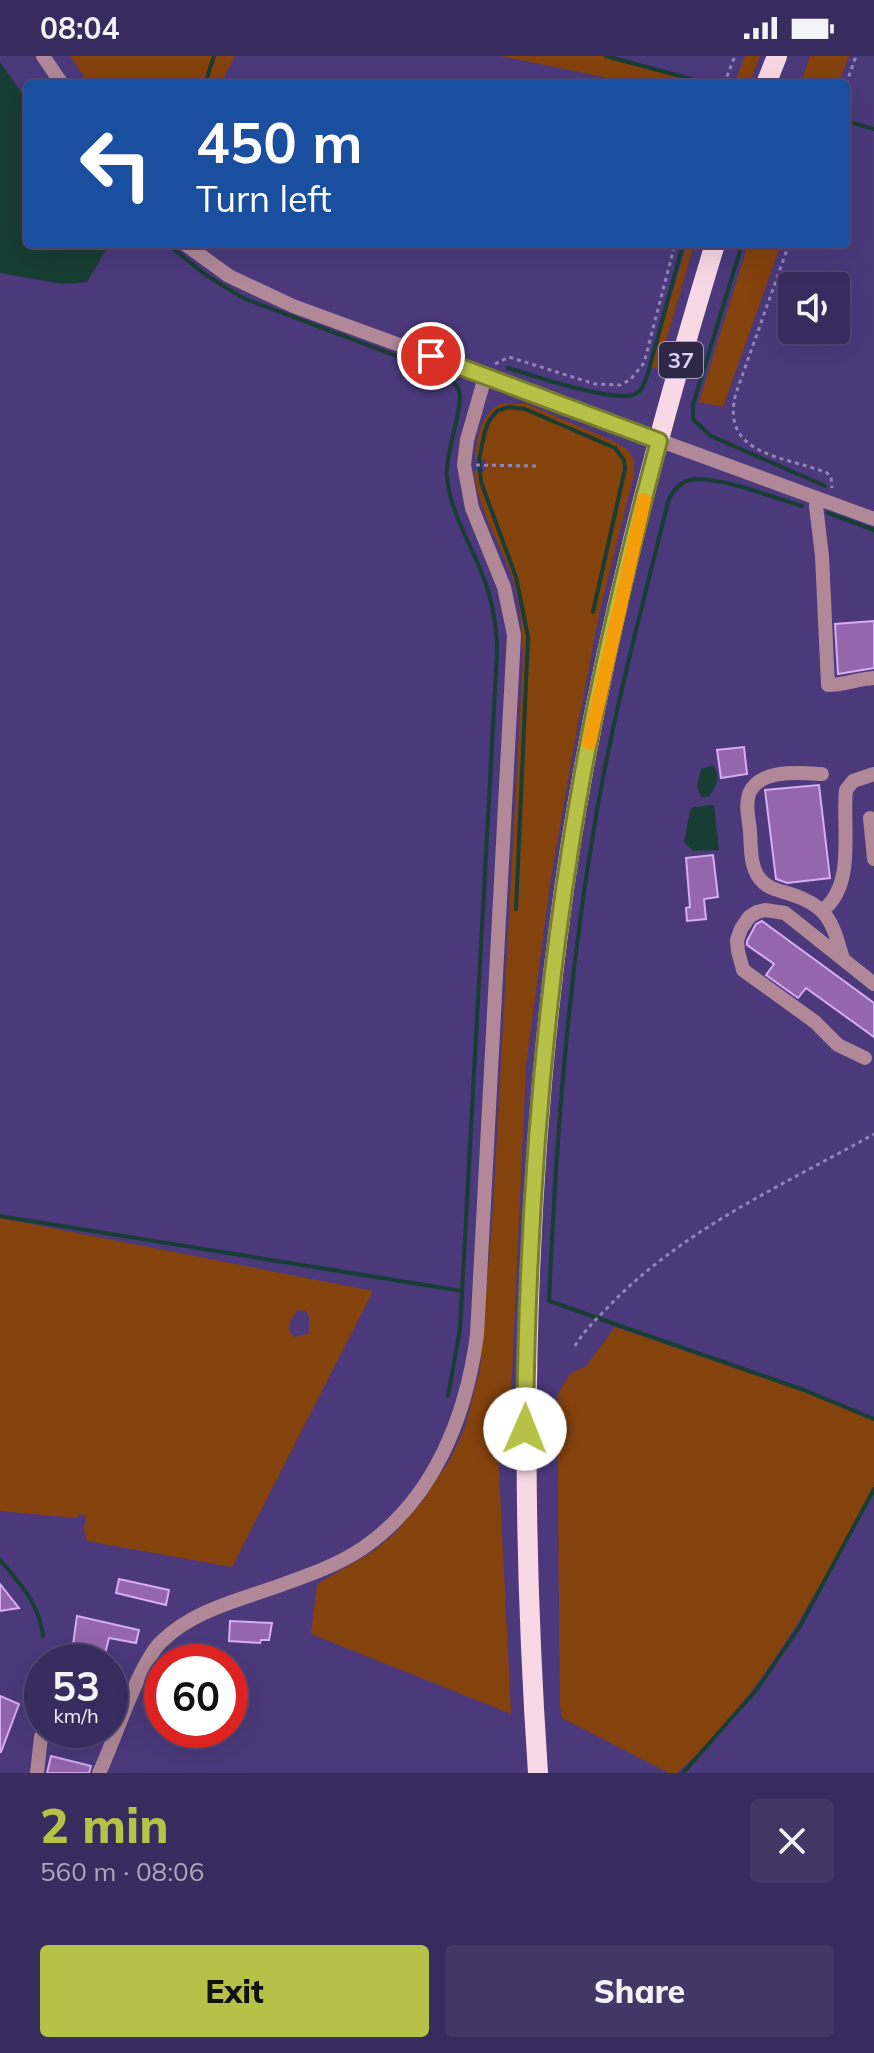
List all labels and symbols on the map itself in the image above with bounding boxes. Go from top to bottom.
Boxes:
pin [397,322,465,390]
road number: 37 [659,342,703,378]
position arrow [483,1387,567,1471]
speed limit sign: 60 [144,1644,248,1748]

